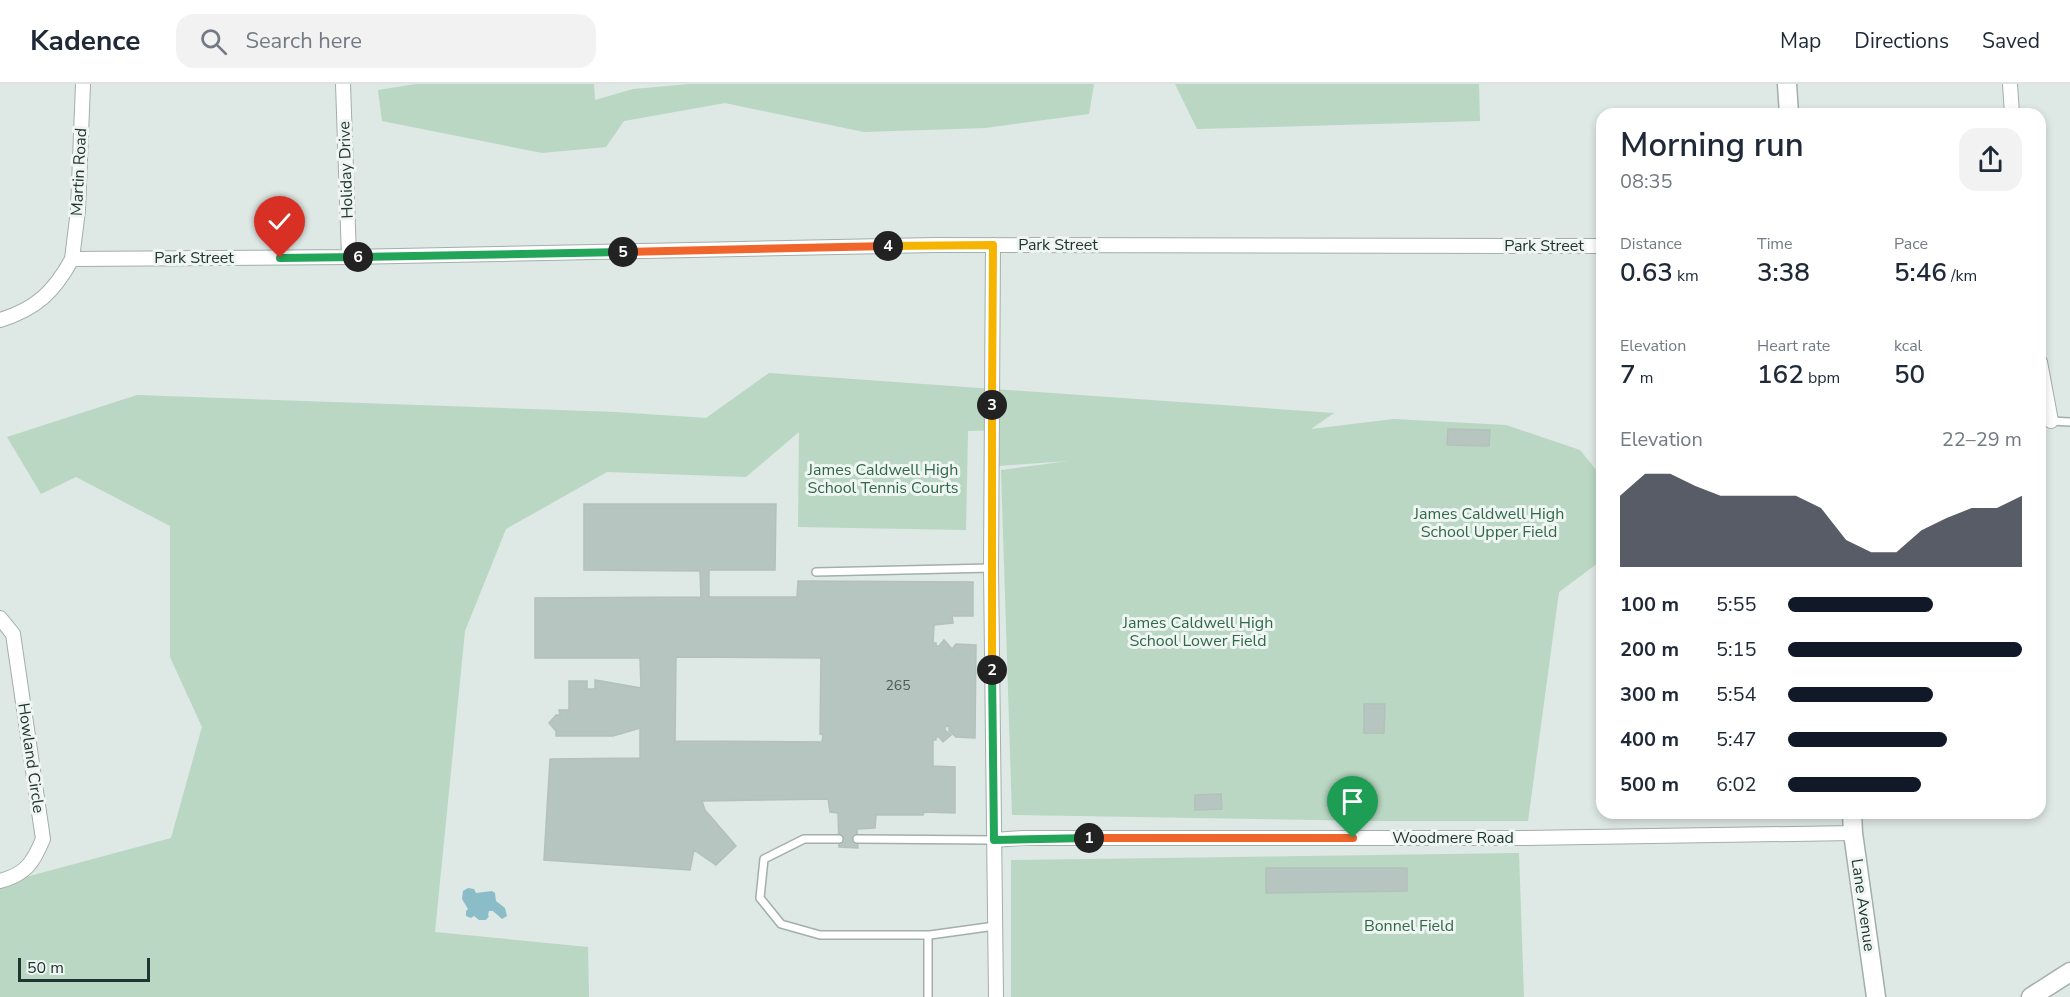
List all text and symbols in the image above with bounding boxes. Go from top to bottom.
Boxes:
search box [176,14,596,68]
text: Kadence [30,22,140,60]
icon: search [197,25,230,58]
text: Search here [245,26,362,56]
text: Map [1780,27,1821,55]
text: Directions [1854,27,1949,55]
text: Saved [1982,27,2040,55]
street label: Holiday Drive [333,121,359,219]
text: Morning run [1620,123,1804,168]
street label: Martin Road [66,127,92,217]
button: share [1959,128,2022,191]
text: 08:35 [1620,168,1673,195]
pin [254,196,305,258]
icon: check [263,205,296,238]
pin: 4 [873,231,903,261]
text: Distance [1620,233,1682,255]
text: Time [1757,233,1793,255]
text: Pace [1894,233,1928,255]
street label: Park Street [1018,234,1098,256]
text: 4 [883,235,893,257]
street label: Park Street [1504,235,1584,257]
pin: 5 [608,237,638,267]
text: 5 [618,241,628,263]
pin: 6 [343,242,373,272]
text: 6 [353,246,363,268]
street label: Park Street [154,247,234,269]
text: 0.63 [1620,255,1673,290]
text: 3:38 [1757,255,1810,290]
text: 5:46 [1894,255,1947,290]
text: km [1673,265,1699,287]
text: /km [1947,265,1977,287]
text: Elevation [1620,335,1686,357]
text: Heart rate [1757,335,1830,357]
text: kcal [1894,335,1922,357]
text: 7 [1620,357,1636,392]
text: 162 [1757,357,1804,392]
text: 50 [1894,357,1925,392]
text: m [1636,367,1653,389]
text: bpm [1804,367,1840,389]
pin: 3 [977,390,1007,420]
text: 3 [987,394,997,416]
text: Elevation [1620,426,1703,453]
text: 22–29 m [1942,426,2022,453]
park label: James Caldwell High School Tennis Courts [807,459,959,499]
park label: James Caldwell High School Upper Field [1413,503,1564,543]
text: 100 m [1620,591,1679,618]
text: 5:55 [1716,591,1757,618]
park label: James Caldwell High School Lower Field [1122,612,1273,652]
text: 200 m [1620,636,1679,663]
text: 5:15 [1716,636,1757,663]
pin: 2 [977,655,1007,685]
text: 2 [987,659,997,681]
house number: 265 [885,676,911,695]
text: 300 m [1620,681,1679,708]
text: 5:54 [1716,681,1757,708]
street label: Howland Circle [12,702,50,814]
text: 400 m [1620,726,1679,753]
text: 5:47 [1716,726,1757,753]
text: 500 m [1620,771,1679,798]
text: 6:02 [1716,771,1757,798]
pin [1327,776,1378,838]
icon: arrive [1336,785,1369,818]
pin: 1 [1074,823,1104,853]
text: 1 [1084,827,1094,849]
street label: Woodmere Road [1392,827,1514,849]
street label: Lane Avenue [1846,857,1880,953]
park label: Bonnel Field [1364,915,1454,937]
scale bar [18,955,150,982]
text: 50 m [27,957,64,979]

